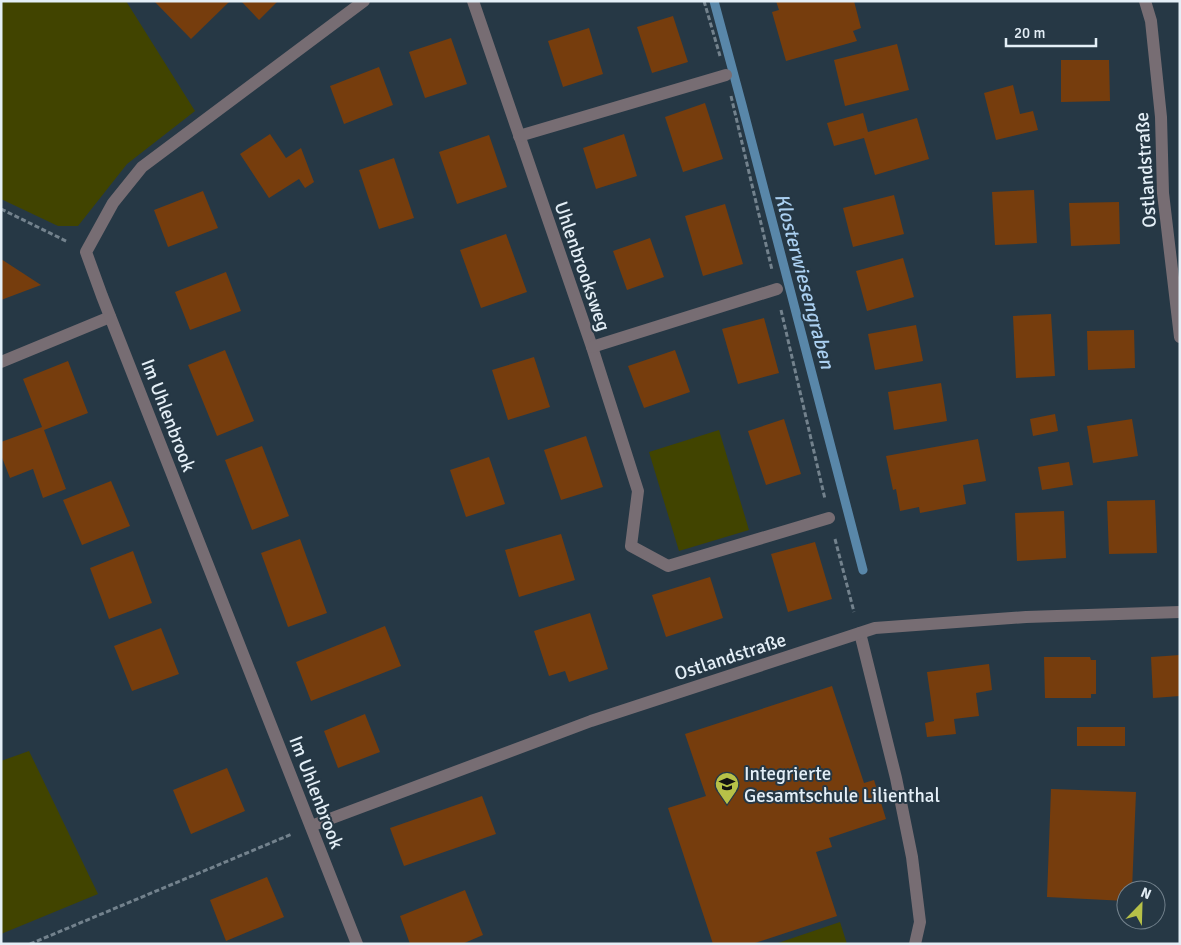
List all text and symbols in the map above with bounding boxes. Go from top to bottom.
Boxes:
scale bar [1006,15,1096,47]
text: 20 m [1014,24,1045,42]
street label: Ostlandstraße [1130,111,1162,229]
water label: Klosterwiesengraben [769,191,840,373]
street label: Uhlenbrooksweg [549,198,615,334]
street label: Im Uhlenbrook [136,355,201,476]
street label: Ostlandstraße [671,628,789,686]
street label: Im Uhlenbrook [284,732,349,853]
place label: Integrierte Gesamtschule Lilienthal [744,762,940,808]
school or university icon: Integrierte Gesamtschule Lilienthal [714,771,740,805]
north arrow [1116,880,1166,930]
text: N [1138,884,1154,903]

